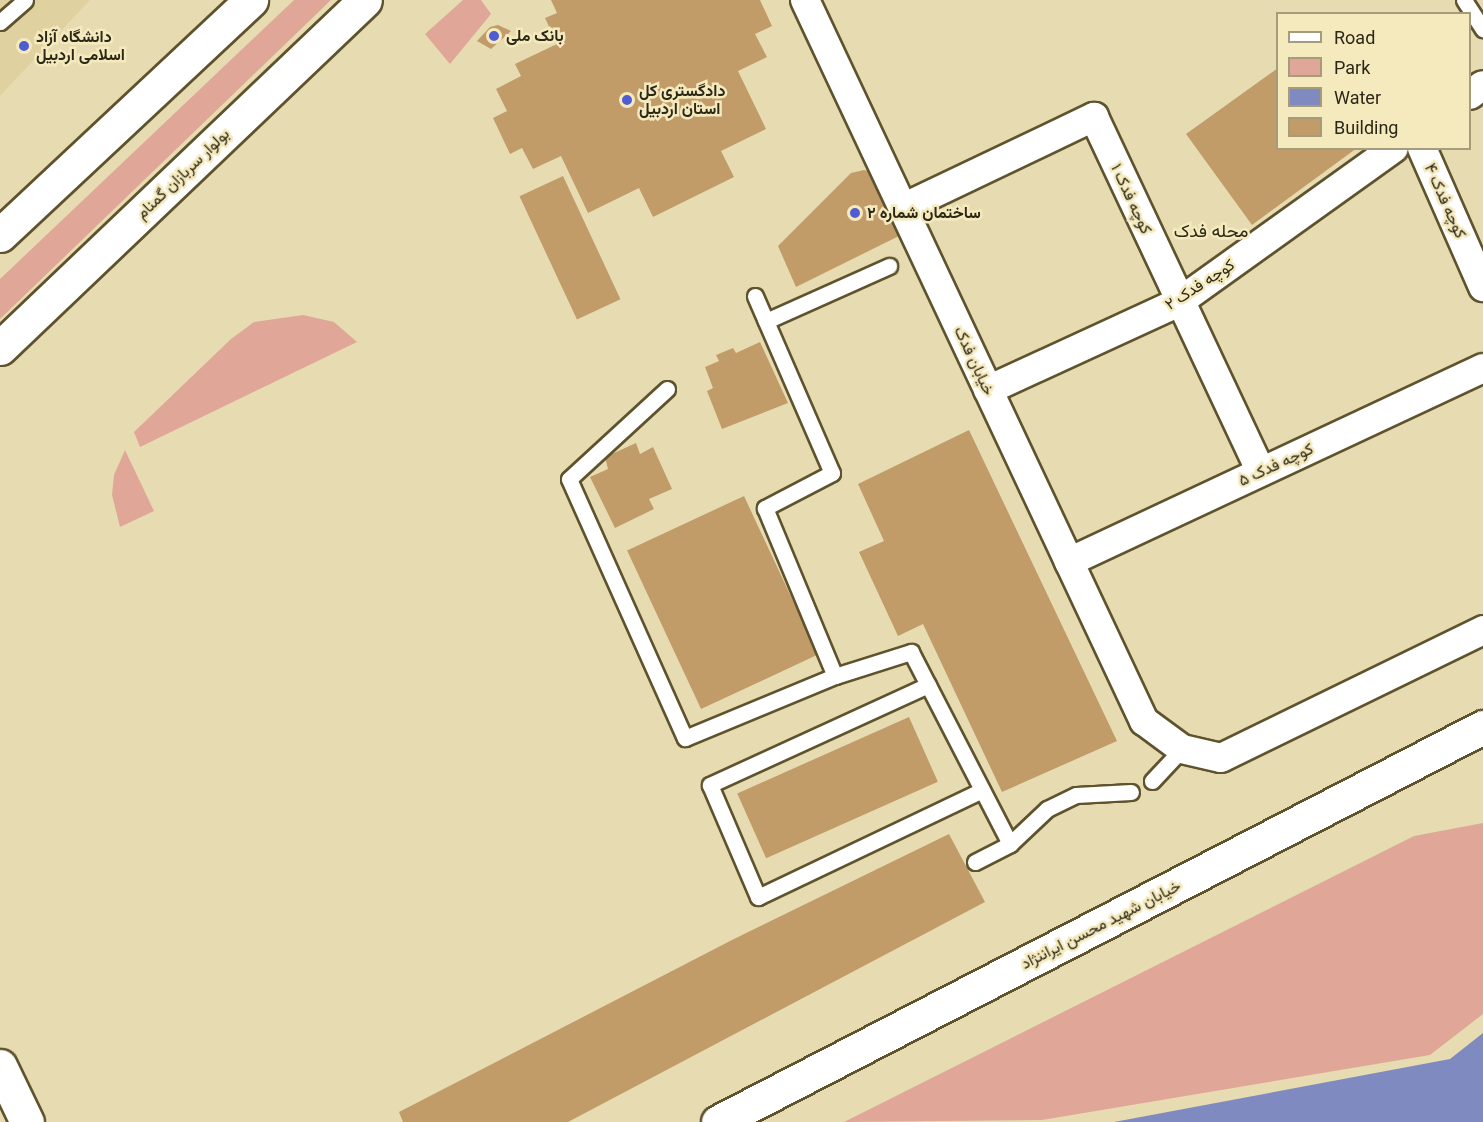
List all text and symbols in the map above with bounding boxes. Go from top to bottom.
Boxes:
legend [1276,12,1471,150]
place label: بانک ملی [506,26,564,46]
place label: دانشگاه آزاد اسلامی اردبیل [36,27,125,65]
text: Road [1334,27,1375,48]
marker: بانک ملی [487,29,501,43]
marker: دانشگاه آزاد اسلامی اردبیل [17,39,31,53]
text: Park [1334,57,1370,78]
place label: دادگستری کل استان اردبیل [639,81,725,119]
text: Water [1334,87,1381,108]
marker: دادگستری کل استان اردبیل [620,93,634,107]
text: Building [1334,117,1398,138]
street label: بولوار سربازان گمنام [132,125,234,223]
street label: کوچه فدک ۱ [1106,161,1156,237]
street label: کوچه فدک ۴ [1420,161,1470,241]
place label: ساختمان شماره ۲ [867,203,981,223]
marker: ساختمان شماره ۲ [848,206,862,220]
district label: محله فدک [1174,220,1248,242]
street label: کوچه فدک ۲ [1162,255,1238,315]
street label: خیابان فدک [950,323,998,399]
street label: کوچه فدک ۵ [1236,439,1316,491]
street label: خیابان شهید محسن ایراننژاد [1018,876,1184,974]

